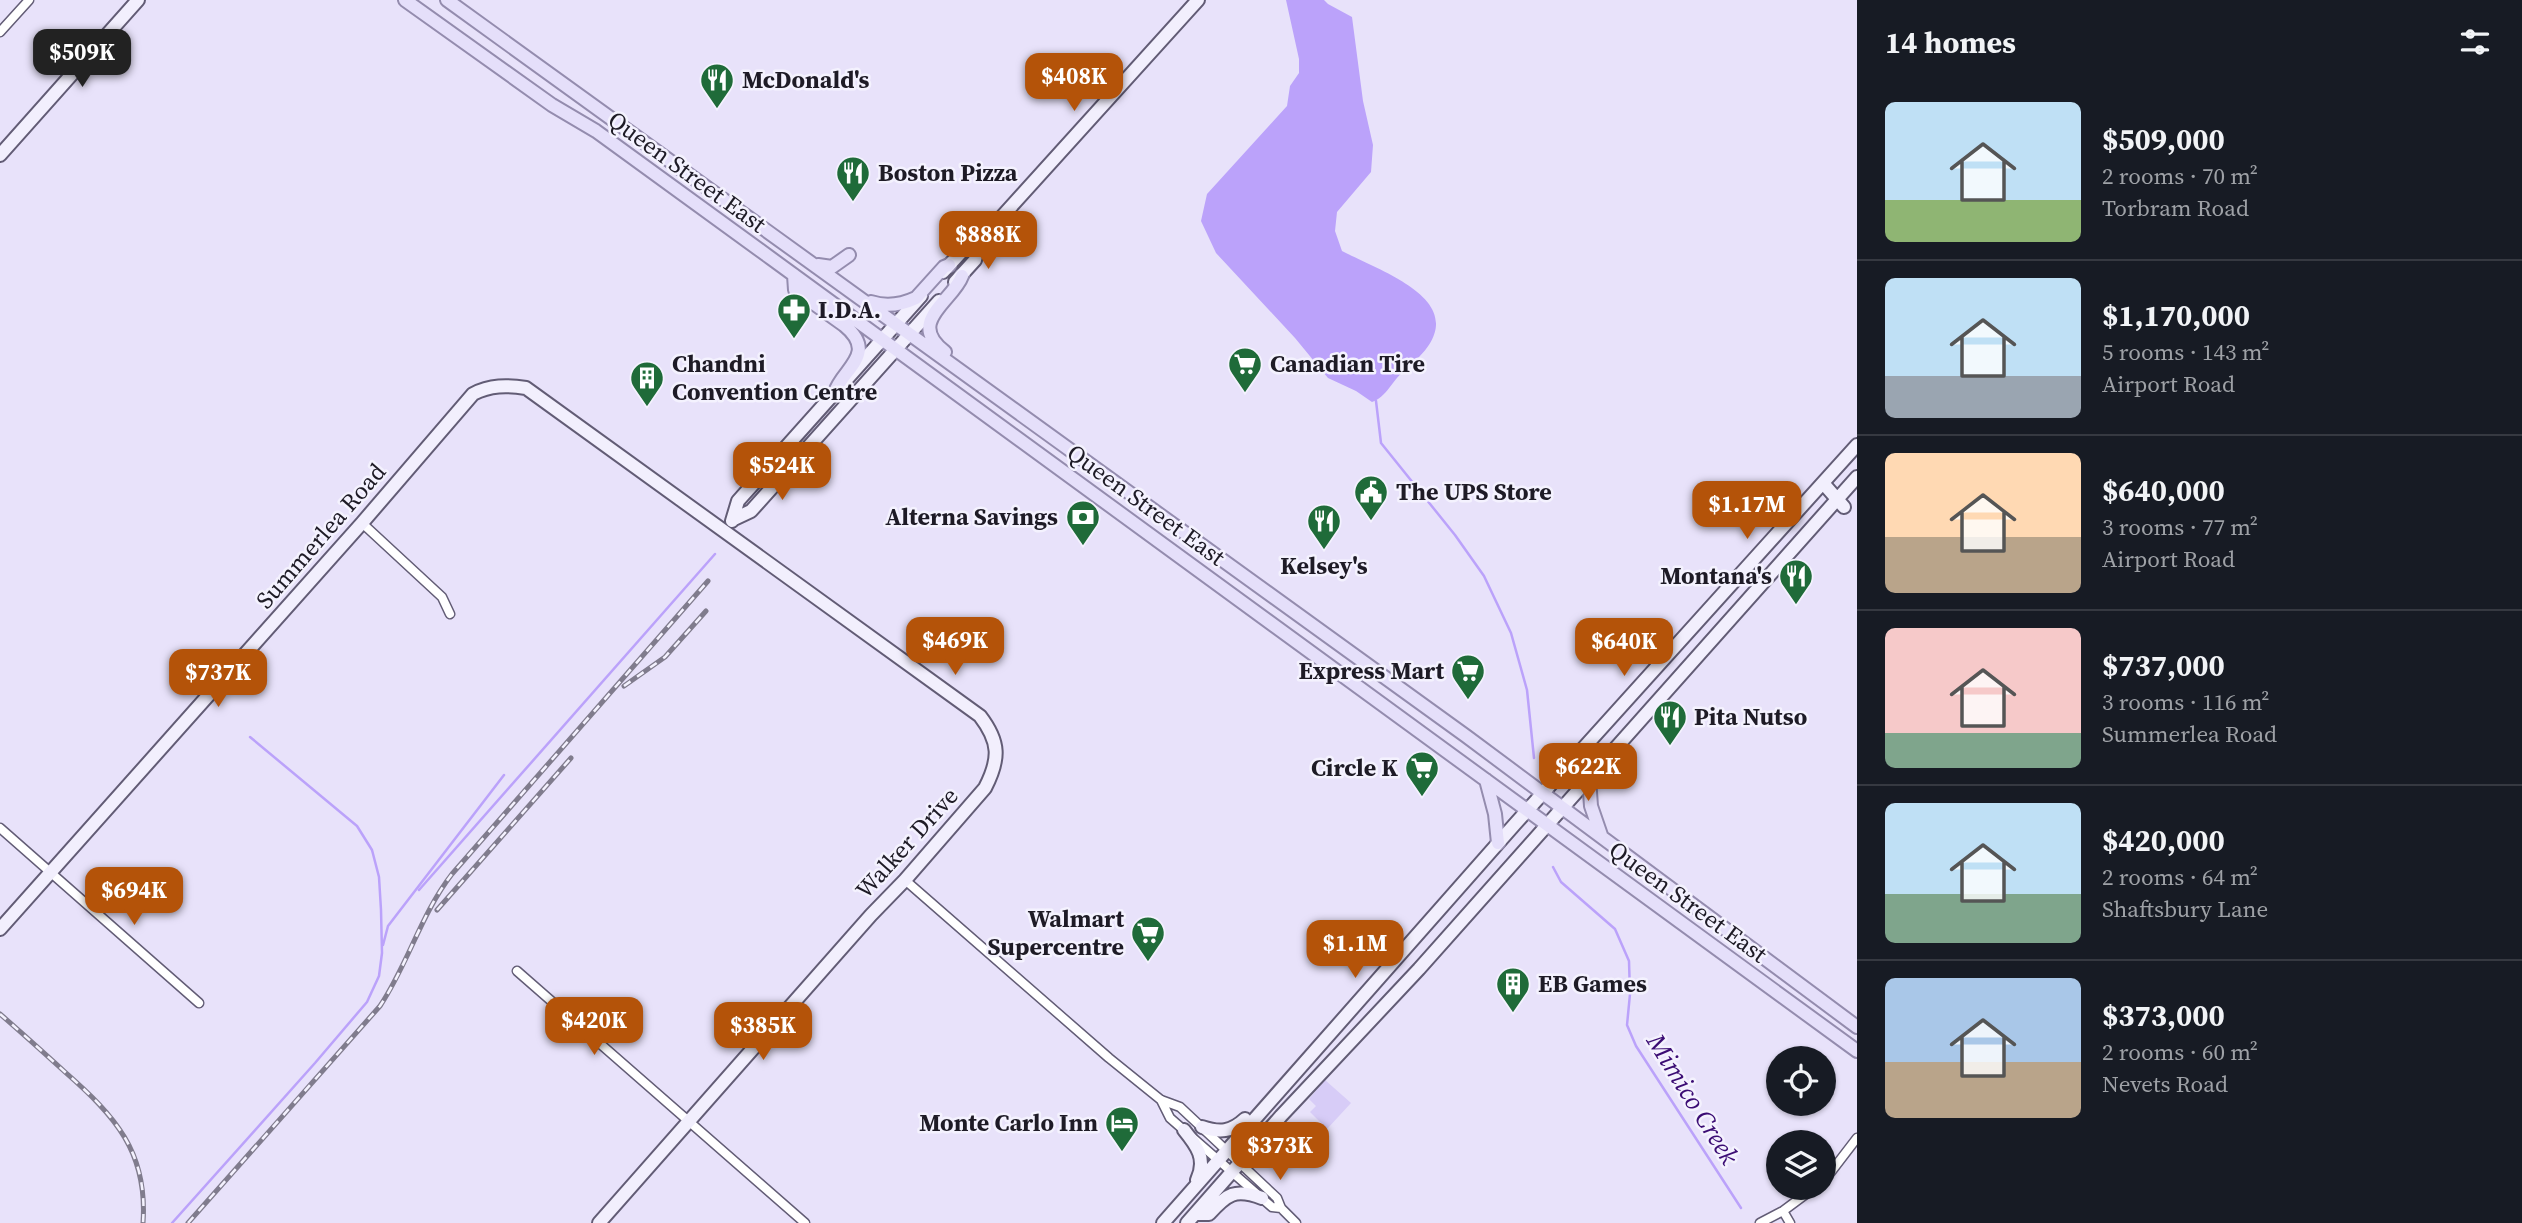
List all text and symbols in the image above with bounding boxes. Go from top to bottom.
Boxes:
text: 14 homes [1885,22,2016,63]
icon: filters [2456,23,2494,61]
pin: $509K [33,29,131,89]
text: $509K [49,36,115,68]
pin: $408K [1025,54,1123,113]
text: $408K [1041,60,1107,92]
restaurant icon: McDonald's [698,61,736,110]
place label: McDonald's [742,63,870,96]
street label: Queen Street East [602,103,773,240]
text: $509,000 [2102,119,2225,160]
icon: home [1941,130,2025,214]
restaurant icon: Boston Pizza [834,154,872,203]
place label: Boston Pizza [878,156,1018,189]
text: 2 rooms · 70 m² [2102,160,2258,192]
text: Torbram Road [2102,192,2249,224]
pin: $888K [939,212,1037,271]
text: $888K [955,218,1021,250]
pharmacy icon: I.D.A. [775,291,813,340]
place label: I.D.A. [818,293,881,326]
text: $1,170,000 [2102,295,2250,336]
icon: home [1941,306,2025,390]
text: 5 rooms · 143 m² [2102,336,2269,368]
supermarket icon: Canadian Tire [1226,345,1264,394]
place label: Chandni Convention Centre [672,347,877,408]
place label: Canadian Tire [1270,347,1425,380]
building icon: Chandni Convention Centre [628,359,666,408]
text: Airport Road [2102,368,2235,400]
street label: Queen Street East [1061,436,1232,573]
pin: $524K [733,442,831,502]
text: $524K [749,449,815,481]
street label: Summerlea Road [248,456,393,615]
text: $640,000 [2102,470,2225,511]
public building icon: The UPS Store [1352,473,1390,522]
place label: The UPS Store [1396,475,1552,508]
icon: home [1941,481,2025,565]
pin: $1.17M [1690,482,1804,541]
text: $1.17M [1708,488,1786,520]
bank icon: Alterna Savings [1064,498,1102,547]
place label: Alterna Savings [885,500,1058,533]
restaurant icon: Kelsey's [1305,502,1343,551]
text: 3 rooms · 77 m² [2102,511,2258,543]
text: Airport Road [2102,543,2235,575]
place label: Kelsey's [1280,549,1368,582]
restaurant icon: Montana's [1777,557,1815,606]
place label: Montana's [1660,559,1772,592]
pin: $469K [906,618,1004,677]
pin: $640K [1575,618,1673,678]
text: $469K [922,624,988,656]
text: $640K [1591,625,1657,657]
text: $737,000 [2102,645,2225,686]
pin: $737K [169,650,267,709]
supermarket icon: Express Mart [1449,652,1487,701]
place label: Express Mart [1298,654,1444,687]
text: $737K [185,656,251,688]
icon: home [1941,656,2025,740]
text: 3 rooms · 116 m² [2102,686,2269,718]
restaurant icon: Pita Nutso [1651,698,1689,747]
place label: Pita Nutso [1694,700,1807,733]
text: Summerlea Road [2102,718,2277,750]
pin: $622K [1539,744,1637,803]
supermarket icon: Circle K [1403,749,1441,798]
text: $622K [1555,750,1621,782]
place label: Circle K [1311,751,1398,784]
street label: Walker Drive [848,780,965,905]
text: $420,000 [2102,820,2225,861]
icon: home [1941,831,2025,915]
street label: Queen Street East [1603,833,1774,970]
text: 2 rooms · 64 m² [2102,861,2258,893]
pin: $694K [85,867,183,927]
text: $694K [101,874,167,906]
text: Shaftsbury Lane [2102,893,2268,925]
place label: Walmart Supercentre [988,902,1124,963]
supermarket icon: Walmart Supercentre [1129,914,1167,963]
pin: $1.1M [1306,920,1404,980]
text: $1.1M [1323,927,1387,959]
building icon: EB Games [1494,965,1532,1014]
place label: EB Games [1538,967,1647,1000]
text: $373,000 [2102,995,2225,1036]
pin: $420K [545,998,643,1057]
pin: $385K [714,1002,812,1062]
text: $420K [561,1004,627,1036]
icon: home [1941,1006,2025,1090]
text: $385K [730,1009,796,1041]
water label: Mimico Creek [1638,1026,1748,1172]
text: 2 rooms · 60 m² [2102,1036,2258,1068]
map controls [1766,1046,1836,1200]
button: locate [1766,1046,1836,1116]
text: Nevets Road [2102,1068,2228,1100]
hotel icon: Monte Carlo Inn [1103,1104,1141,1153]
place label: Monte Carlo Inn [919,1106,1098,1139]
pin: $373K [1231,1122,1329,1182]
text: $373K [1247,1129,1313,1161]
button: layers [1766,1130,1836,1200]

